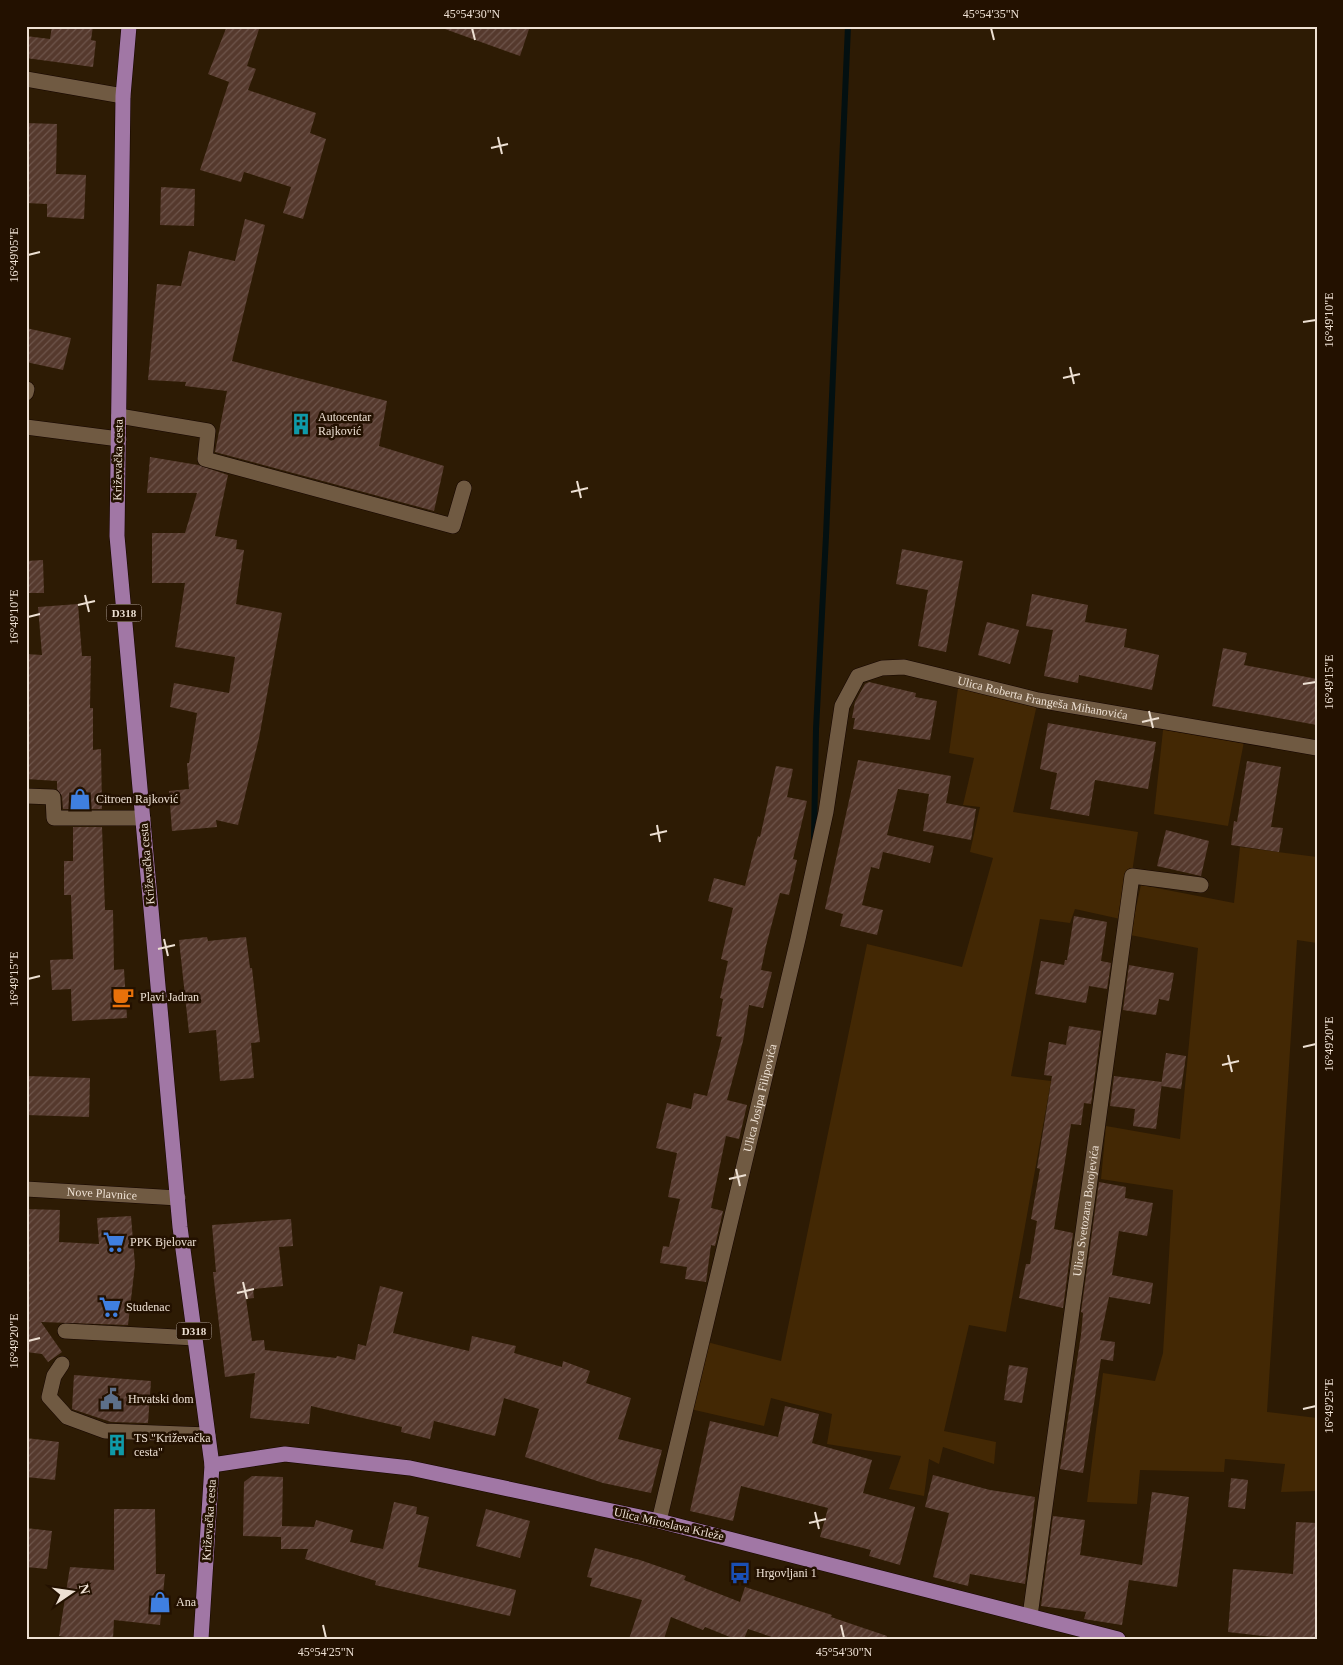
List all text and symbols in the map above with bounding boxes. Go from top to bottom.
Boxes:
text: 45°54'30"N [444,7,501,21]
text: 45°54'35"N [963,7,1020,21]
text: 16°49'05"E [7,227,21,283]
text: 16°49'10"E [1322,292,1336,348]
place label: Autocentar Rajković [318,410,371,438]
building icon: Autocentar Rajković [288,411,314,437]
street label: Križevačka cesta [110,418,126,501]
text: 16°49'10"E [7,589,21,645]
road number: D318 [106,604,142,622]
text: 16°49'15"E [1322,654,1336,710]
street label: Ulica Roberta Frangeša Mihanovića [956,673,1129,722]
shop icon: Citroen Rajković [67,786,93,812]
place label: Citroen Rajković [96,792,178,806]
street label: Križevačka cesta [136,822,158,905]
text: 16°49'15"E [7,951,21,1007]
cafe icon: Plavi Jadran [110,984,136,1010]
place label: Plavi Jadran [140,990,199,1004]
text: 16°49'20"E [1322,1016,1336,1072]
street label: Ulica Josipa Filipovića [740,1042,780,1153]
street label: Ulica Svetozara Borojevića [1070,1144,1102,1277]
street label: Nove Plavnice [66,1184,137,1203]
supermarket icon: PPK Bjelovar [101,1229,127,1255]
place label: PPK Bjelovar [130,1235,196,1249]
supermarket icon: Studenac [97,1294,123,1320]
place label: Studenac [126,1300,170,1314]
text: 16°49'20"E [7,1313,21,1369]
road number: D318 [176,1322,212,1340]
text: 16°49'25"E [1322,1378,1336,1434]
public building icon: Hrvatski dom [98,1386,124,1412]
place label: Hrvatski dom [128,1392,194,1406]
place label: TS "Križevačka cesta" [134,1431,211,1459]
building icon: TS "Križevačka cesta" [104,1432,130,1458]
street label: Križevačka cesta [199,1478,219,1561]
street label: Ulica Miroslava Krleže [613,1505,725,1543]
bus stop icon: Hrgovljani 1 [727,1560,753,1586]
place label: Hrgovljani 1 [756,1566,817,1580]
north arrow [48,1568,98,1618]
text: N [76,1583,93,1596]
shop icon: Ana [147,1589,173,1615]
place label: Ana [176,1595,197,1609]
text: 45°54'25"N [298,1645,355,1659]
text: 45°54'30"N [816,1645,873,1659]

